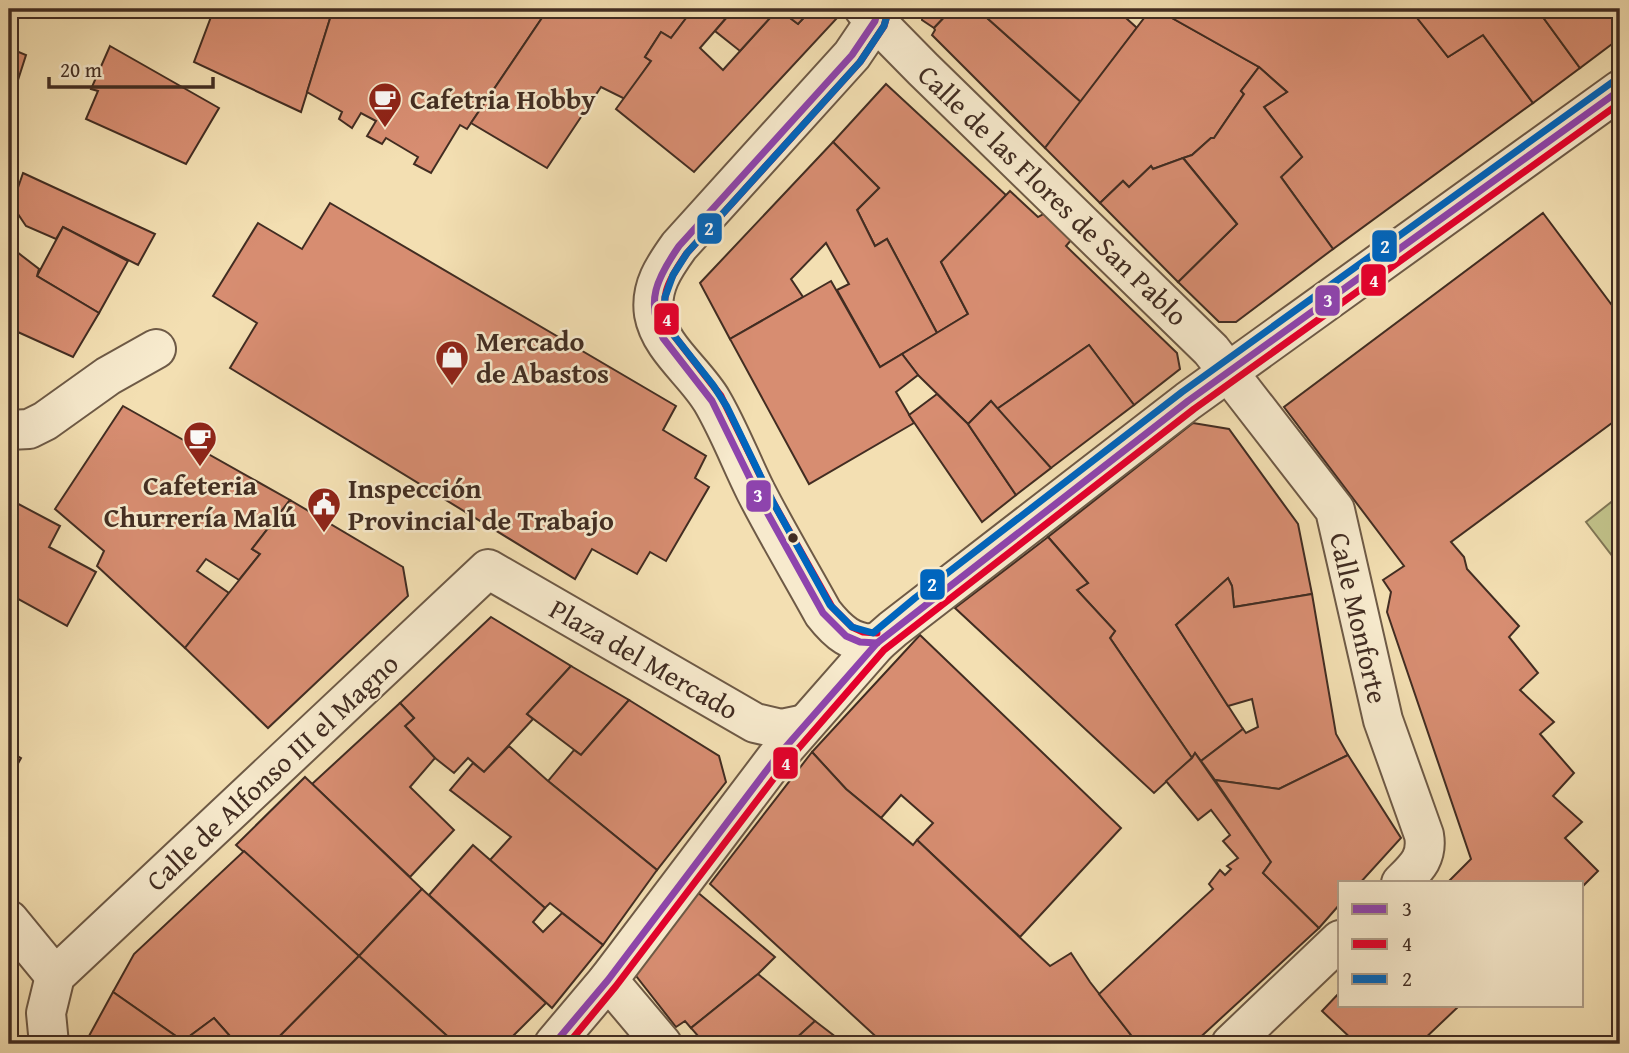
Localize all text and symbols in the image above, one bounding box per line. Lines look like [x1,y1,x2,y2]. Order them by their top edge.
scale bar [49,46,214,90]
text: 20 m [60,54,102,85]
street label: Calle de las Flores de San Pablo [909,54,1198,335]
place label: Cafetria Hobby [410,78,596,119]
cafe icon: Cafetria Hobby [366,80,404,129]
line badge: 2 [696,212,723,245]
text: 2 [704,214,714,242]
line badge: 2 [1371,229,1398,263]
text: 2 [1380,232,1390,260]
line badge: 4 [1360,263,1387,297]
text: 4 [1369,266,1379,294]
line badge: 3 [1314,284,1341,317]
text: 3 [1323,286,1333,314]
line badge: 4 [653,302,680,336]
text: 4 [662,305,672,333]
place label: Mercado de Abastos [476,320,609,393]
shop icon: Mercado de Abastos [433,338,471,387]
cafe icon: Cafeteria Churrería Malú [181,419,219,468]
place label: Cafeteria Churrería Malú [104,464,296,537]
place label: Inspección Provincial de Trabajo [348,467,614,540]
line badge: 3 [745,479,772,513]
text: 3 [753,481,763,509]
public building icon: Inspección Provincial de Trabajo [305,485,343,534]
street label: Calle Monforte [1320,528,1399,707]
unlabelled marker [786,531,800,545]
line badge: 2 [919,568,946,601]
text: 2 [927,570,937,598]
street label: Plaza del Mercado [542,588,746,729]
street label: Calle de Alfonso III el Magno [136,643,407,900]
line badge: 4 [772,746,799,780]
text: 4 [781,749,791,777]
legend [1338,881,1584,1007]
text: 3 [1402,893,1412,924]
text: 4 [1402,928,1412,959]
text: 2 [1402,963,1412,994]

